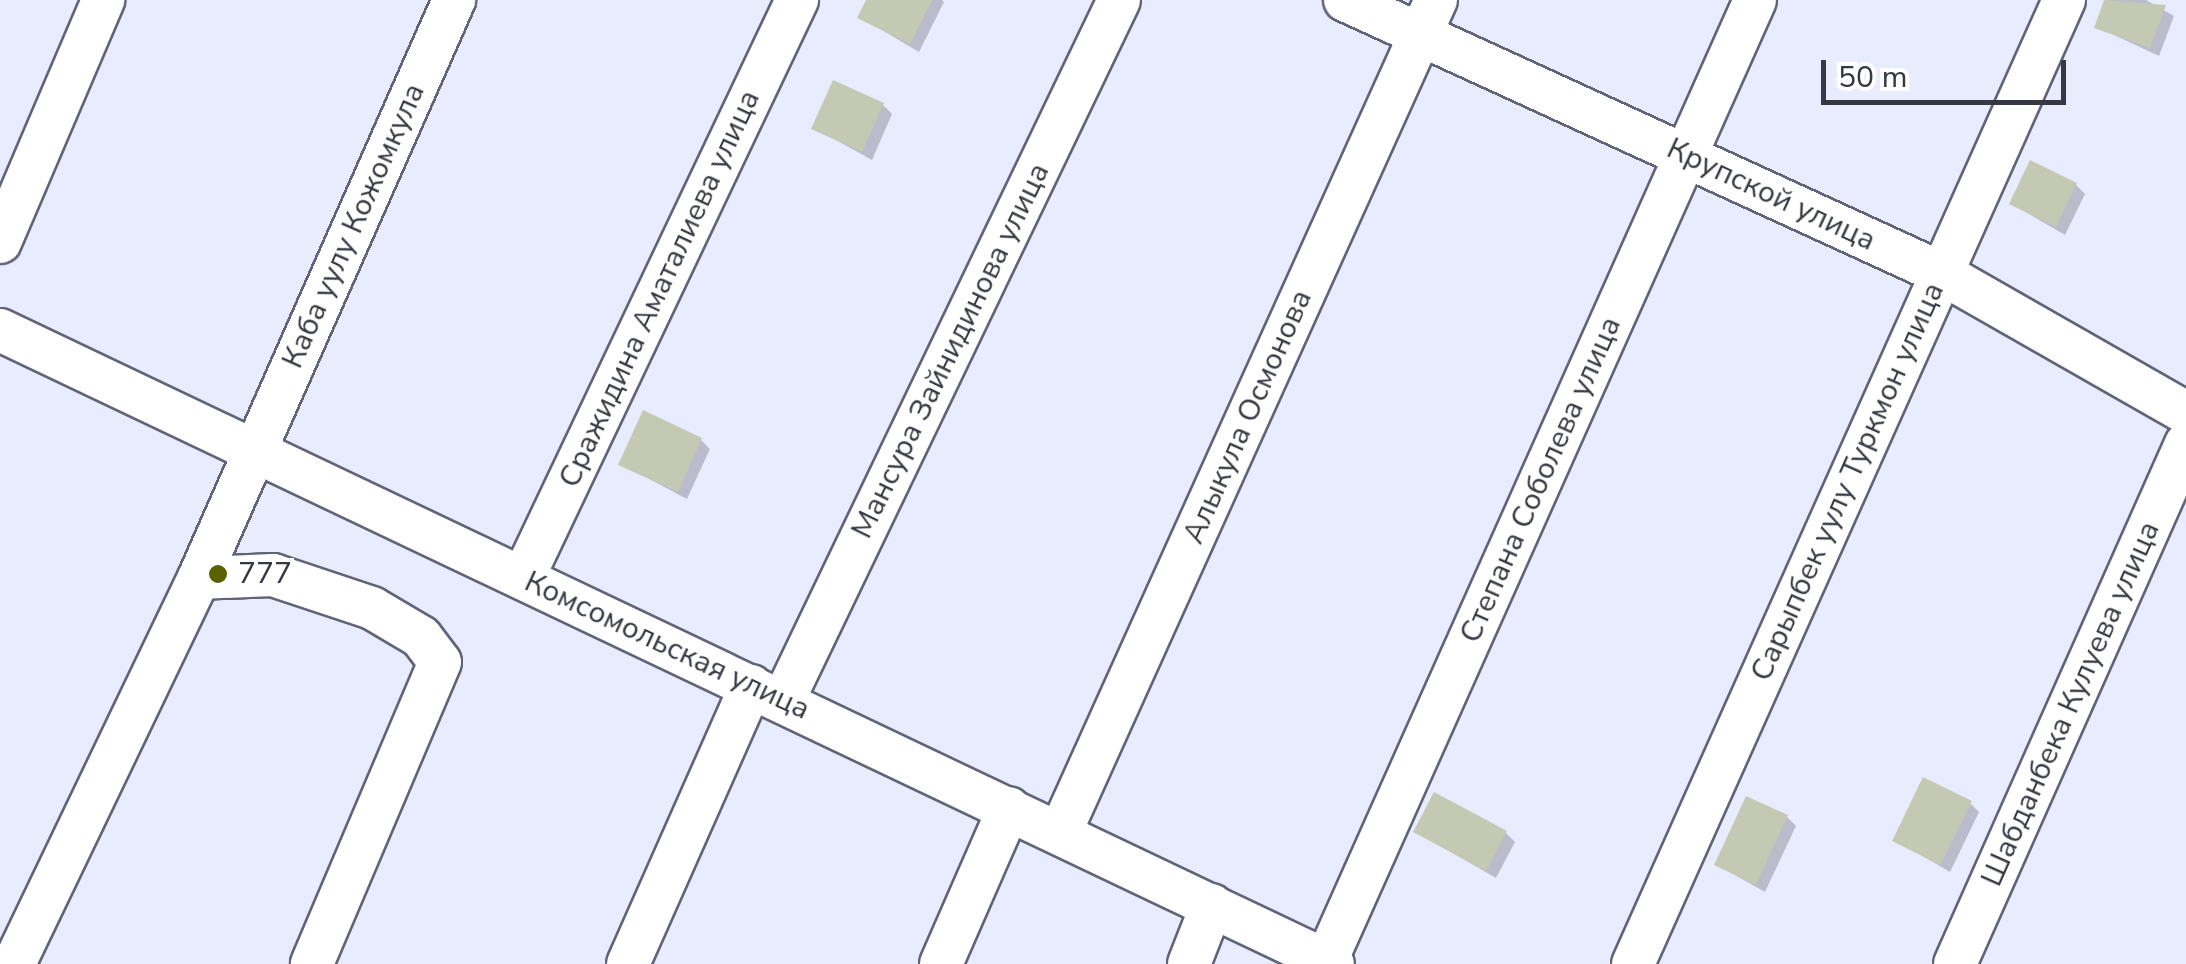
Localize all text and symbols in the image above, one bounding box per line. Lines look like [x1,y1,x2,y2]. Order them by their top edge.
scale bar [1826,40,2071,102]
text: 50 m [1838,57,1907,98]
street label: Каба уулу Кожомкула [275,78,433,374]
street label: Сражидина Аматалиева улица [552,85,768,493]
street label: Крупской улица [1661,131,1881,259]
street label: Мансура Зайнидинова улица [844,158,1058,544]
street label: Сарыпбек уулу Туркмон улица [1744,277,1952,687]
street label: Алыкула Осмонова [1176,285,1320,549]
street label: Степана Соболева улица [1453,311,1629,649]
street label: Шабданбека Кулуева улица [1974,516,2168,892]
place label: 777 [238,556,292,592]
marker: 777 [207,563,229,585]
street label: Комсомольская улица [519,564,815,728]

